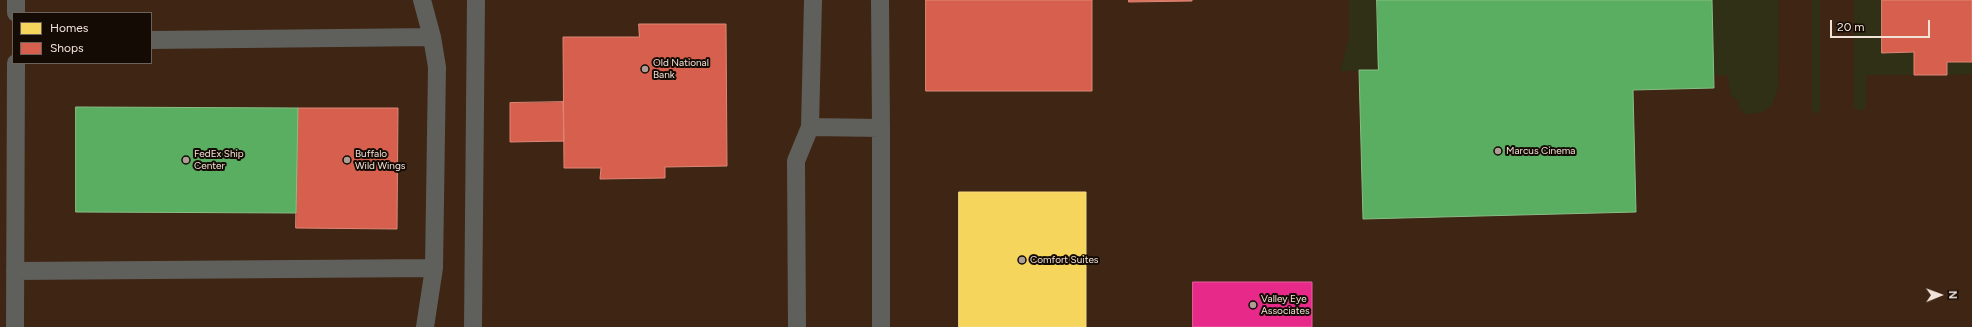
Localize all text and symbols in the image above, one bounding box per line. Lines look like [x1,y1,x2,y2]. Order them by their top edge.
legend [12,12,152,64]
scale bar [1832,12,1932,38]
text: 20 m [1837,20,1865,34]
text: Homes [50,21,88,35]
text: Shops [50,41,84,55]
place label: Old National Bank [653,57,709,80]
marker: Old National Bank [640,64,650,74]
place label: Marcus Cinema [1506,145,1575,157]
marker: Marcus Cinema [1493,146,1503,156]
place label: FedEx Ship Center [194,148,244,172]
place label: Buffalo Wild Wings [355,148,405,172]
marker: FedEx Ship Center [181,155,191,165]
marker: Buffalo Wild Wings [342,155,352,165]
place label: Comfort Suites [1030,254,1099,266]
marker: Comfort Suites [1017,255,1027,265]
north arrow [1920,275,1960,315]
text: N [1946,290,1959,299]
place label: Valley Eye Associates [1261,293,1310,316]
marker: Valley Eye Associates [1248,300,1258,310]

